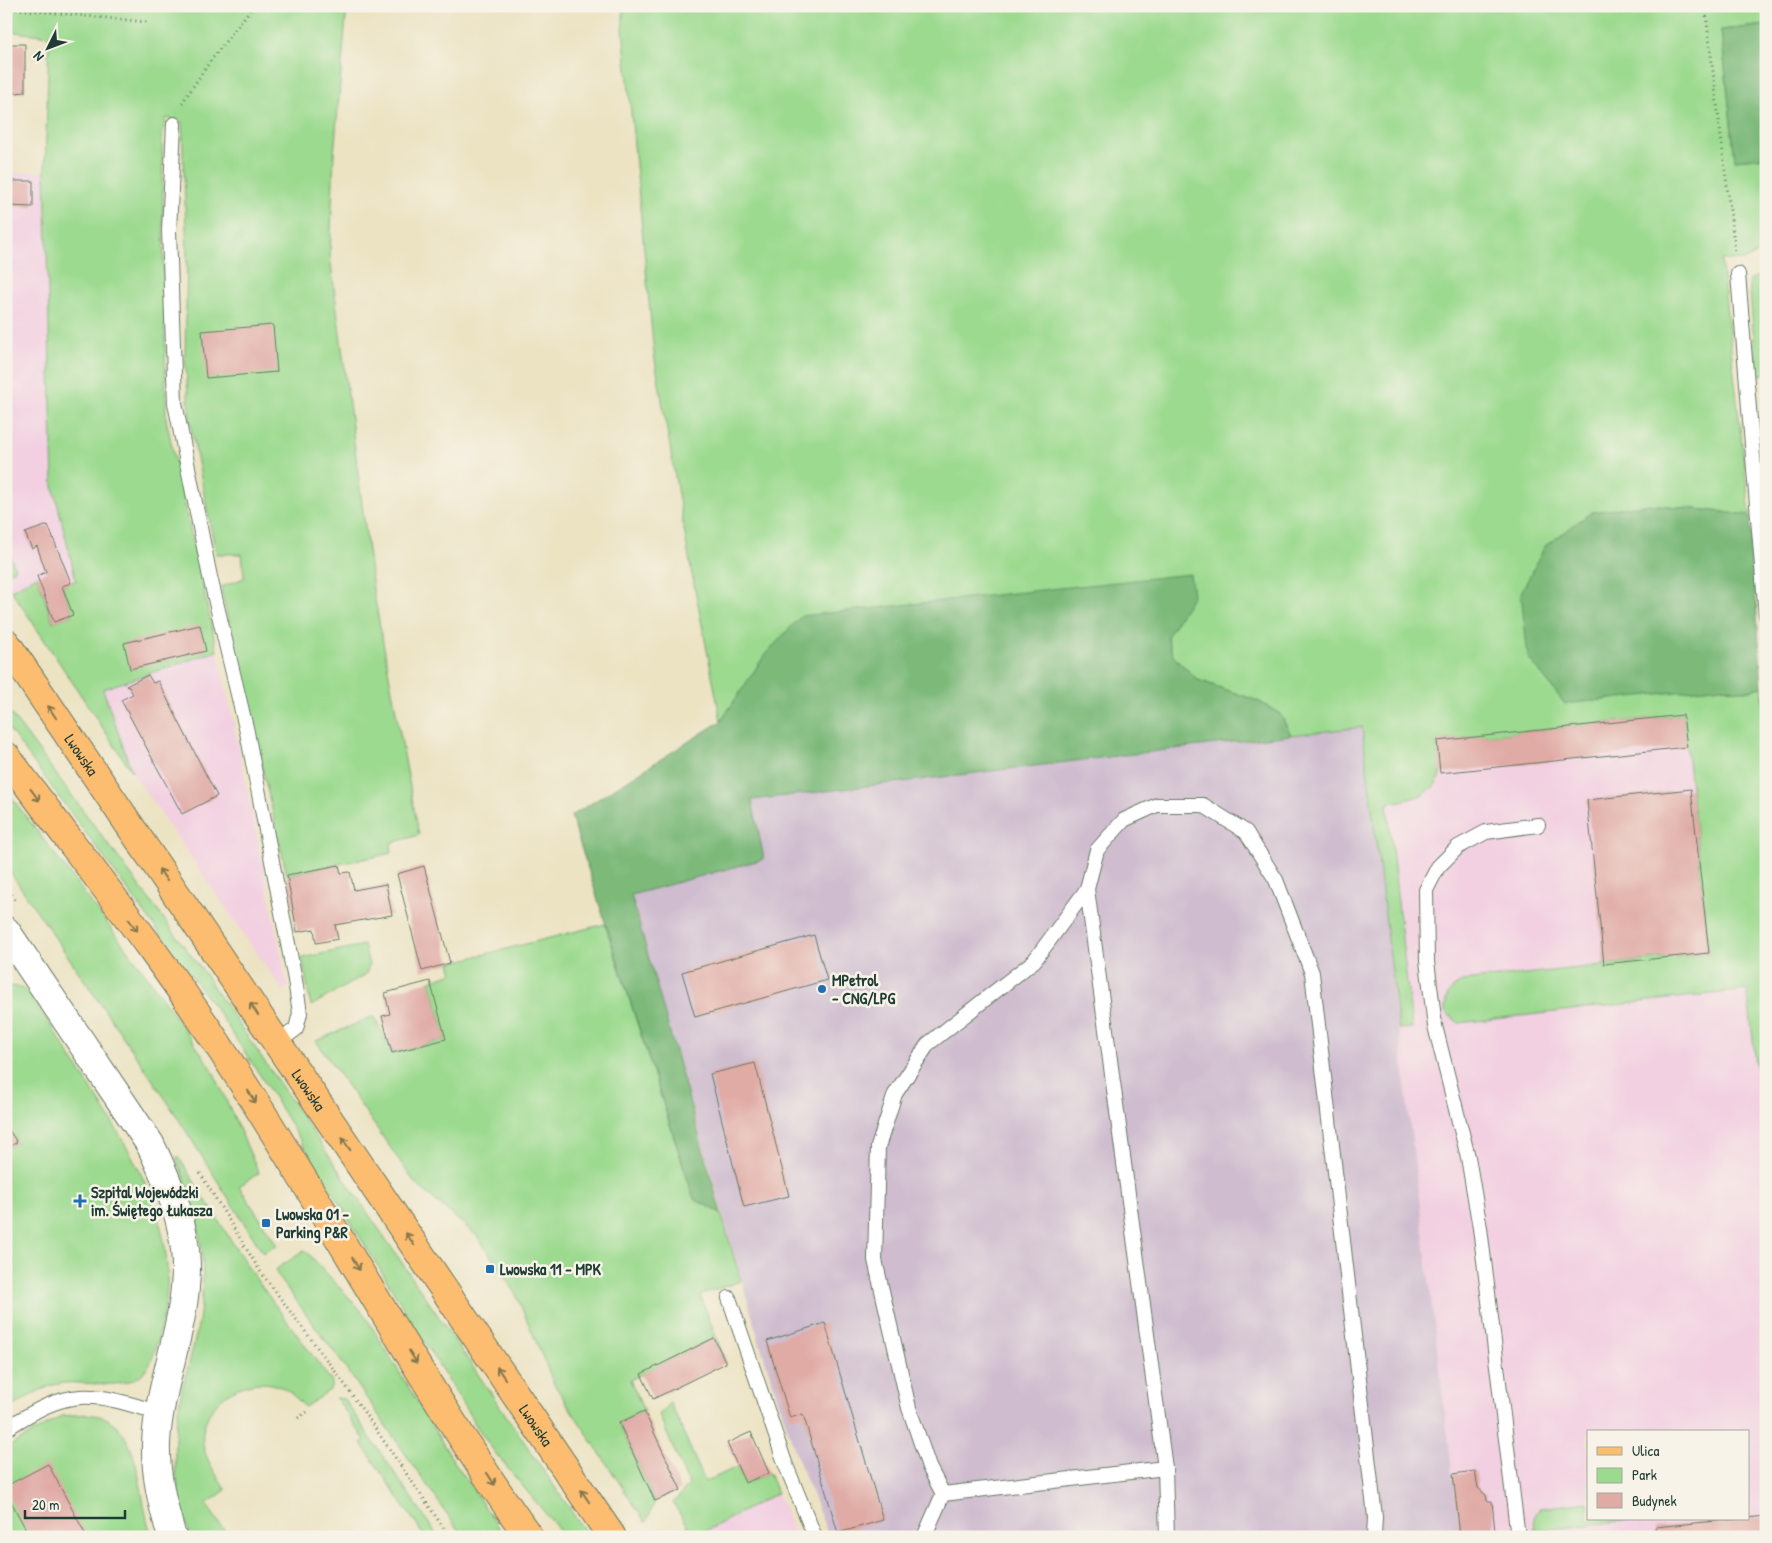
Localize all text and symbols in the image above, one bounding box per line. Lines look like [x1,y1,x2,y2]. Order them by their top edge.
north arrow [22,22,72,72]
text: N [28,48,48,66]
one-way arrow [47,705,57,719]
street label: Lwowska [60,729,104,780]
one-way arrow [30,788,40,802]
one-way arrow [158,868,168,882]
one-way arrow [128,918,138,932]
place label: MPetrol - CNG/LPG [832,969,896,1009]
marker: MPetrol - CNG/LPG [816,983,828,995]
one-way arrow [249,1003,259,1017]
street label: Lwowska [287,1065,331,1115]
one-way arrow [247,1089,257,1103]
one-way arrow [341,1137,351,1151]
place label: Szpital Wojewódzki im. Świętego Łukasza [91,1181,213,1222]
marker: Szpital Wojewódzki im. Świętego Łukasza [73,1194,87,1208]
place label: Lwowska 01 - Parking P&R [276,1203,350,1244]
marker: Lwowska 01 - Parking P&R [260,1217,272,1229]
one-way arrow [405,1232,415,1246]
one-way arrow [352,1257,362,1271]
place label: Lwowska 11 - MPK [500,1258,602,1280]
marker: Lwowska 11 - MPK [484,1263,496,1275]
one-way arrow [408,1349,418,1363]
one-way arrow [496,1366,506,1380]
street label: Lwowska [514,1400,558,1451]
legend [1587,1430,1750,1520]
text: Ulica [1632,1440,1659,1461]
text: Park [1632,1464,1657,1485]
one-way arrow [486,1472,496,1486]
scale bar [25,1488,125,1520]
one-way arrow [580,1490,590,1504]
text: Budynek [1632,1490,1677,1511]
text: 20 m [32,1494,59,1515]

